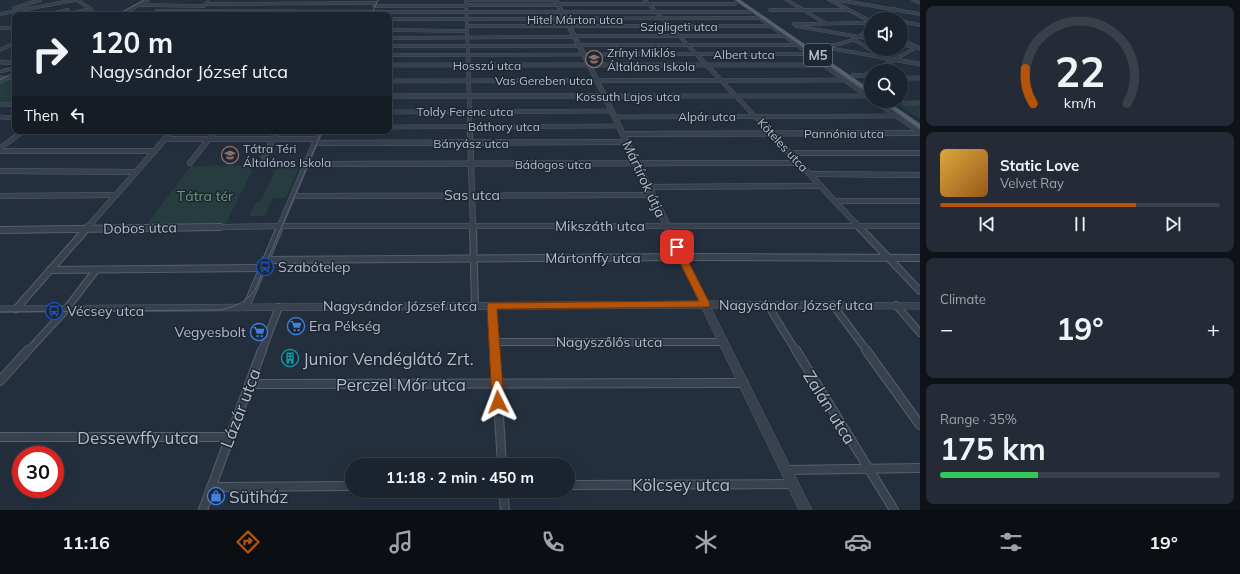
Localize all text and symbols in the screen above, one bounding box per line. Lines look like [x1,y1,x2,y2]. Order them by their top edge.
street label: Hitel Márton utca [527,12,623,27]
map controls [864,12,908,108]
button: sound [864,12,908,56]
street label: Szigligeti utca [640,19,718,34]
text: 120 m [90,25,173,60]
icon: right [24,28,76,80]
road number: M5 [804,44,832,66]
place label: Zrínyi Miklós Általános Iskola [607,45,695,74]
text: 22 [1055,45,1105,97]
street label: Albert utca [713,47,775,62]
school or university icon: Zrínyi Miklós Általános Iskola [584,49,604,69]
street label: Hosszú utca [453,58,521,73]
text: Nagysándor József utca [90,60,288,83]
button: search [864,64,908,108]
street label: Vas Gereben utca [495,73,593,88]
street label: Kossuth Lajos utca [576,89,680,104]
text: km/h [1064,94,1096,112]
icon: left [67,104,89,126]
street label: Toldy Ferenc utca [417,104,513,119]
text: Then [24,106,59,125]
street label: Alpár utca [678,109,736,124]
street label: Köteles utca [754,115,812,175]
street label: Báthory utca [468,119,540,134]
street label: Pannónia utca [804,126,884,141]
street label: Bányász utca [433,136,509,151]
street label: Mártírok útja [618,138,670,220]
place label: Tátra Téri Általános Iskola [243,141,331,170]
school or university icon: Tátra Téri Általános Iskola [220,145,240,165]
text: Static Love [1000,156,1079,175]
street label: Bádogos utca [515,157,591,172]
text: Velvet Ray [1000,175,1064,191]
street label: Sas utca [444,186,500,204]
park label: Tátra tér [177,187,234,205]
icon: previous [976,213,998,235]
icon: pause [1069,213,1091,235]
icon: next [1162,213,1184,235]
street label: Mikszáth utca [555,217,645,235]
street label: Dobos utca [103,218,177,238]
pin [660,230,694,264]
icon: arrive [666,236,688,258]
street label: Mártonffy utca [545,249,641,267]
bus stop icon: Szabótelep [255,257,275,277]
place label: Szabótelep [278,258,350,276]
text: Climate [940,291,986,307]
street label: Nagysándor József utca [719,296,873,314]
street label: Nagysándor József utca [323,297,477,315]
bus stop icon: Vécsey utca [44,301,64,321]
place label: Vécsey utca [67,302,144,320]
text: 19° [1056,310,1104,348]
text: − [940,315,953,343]
text: + [1207,315,1220,343]
supermarket icon: Era Pékség [286,316,306,336]
place label: Era Pékség [309,317,381,335]
supermarket icon: Vegyesbolt [249,322,269,342]
place label: Vegyesbolt [174,323,246,341]
street label: Nagyszőlős utca [556,333,662,351]
building icon: Junior Vendéglátó Zrt. [280,348,300,368]
place label: Junior Vendéglátó Zrt. [303,348,474,370]
street label: Lázár utca [215,365,265,451]
street label: Zalán utca [799,366,861,448]
street label: Perczel Mór utca [336,374,466,395]
position arrow [477,381,519,423]
text: Range · 35% [940,411,1017,427]
street label: Dessewffy utca [77,427,199,449]
text: 175 km [940,430,1046,468]
speed limit sign: 30 [12,446,64,498]
text: 11:18 · 2 min · 450 m [386,468,534,487]
street label: Kölcsey utca [632,474,730,496]
shop icon: Sütiház [206,486,226,506]
place label: Sütiház [229,486,289,507]
icon: directions [234,528,262,556]
icon: music [387,528,415,556]
icon: phone [539,528,567,556]
icon: climate [692,528,720,556]
icon: car [844,528,872,556]
icon: filters [997,528,1025,556]
text: 11:16 [62,531,110,554]
text: 19° [1149,531,1178,554]

